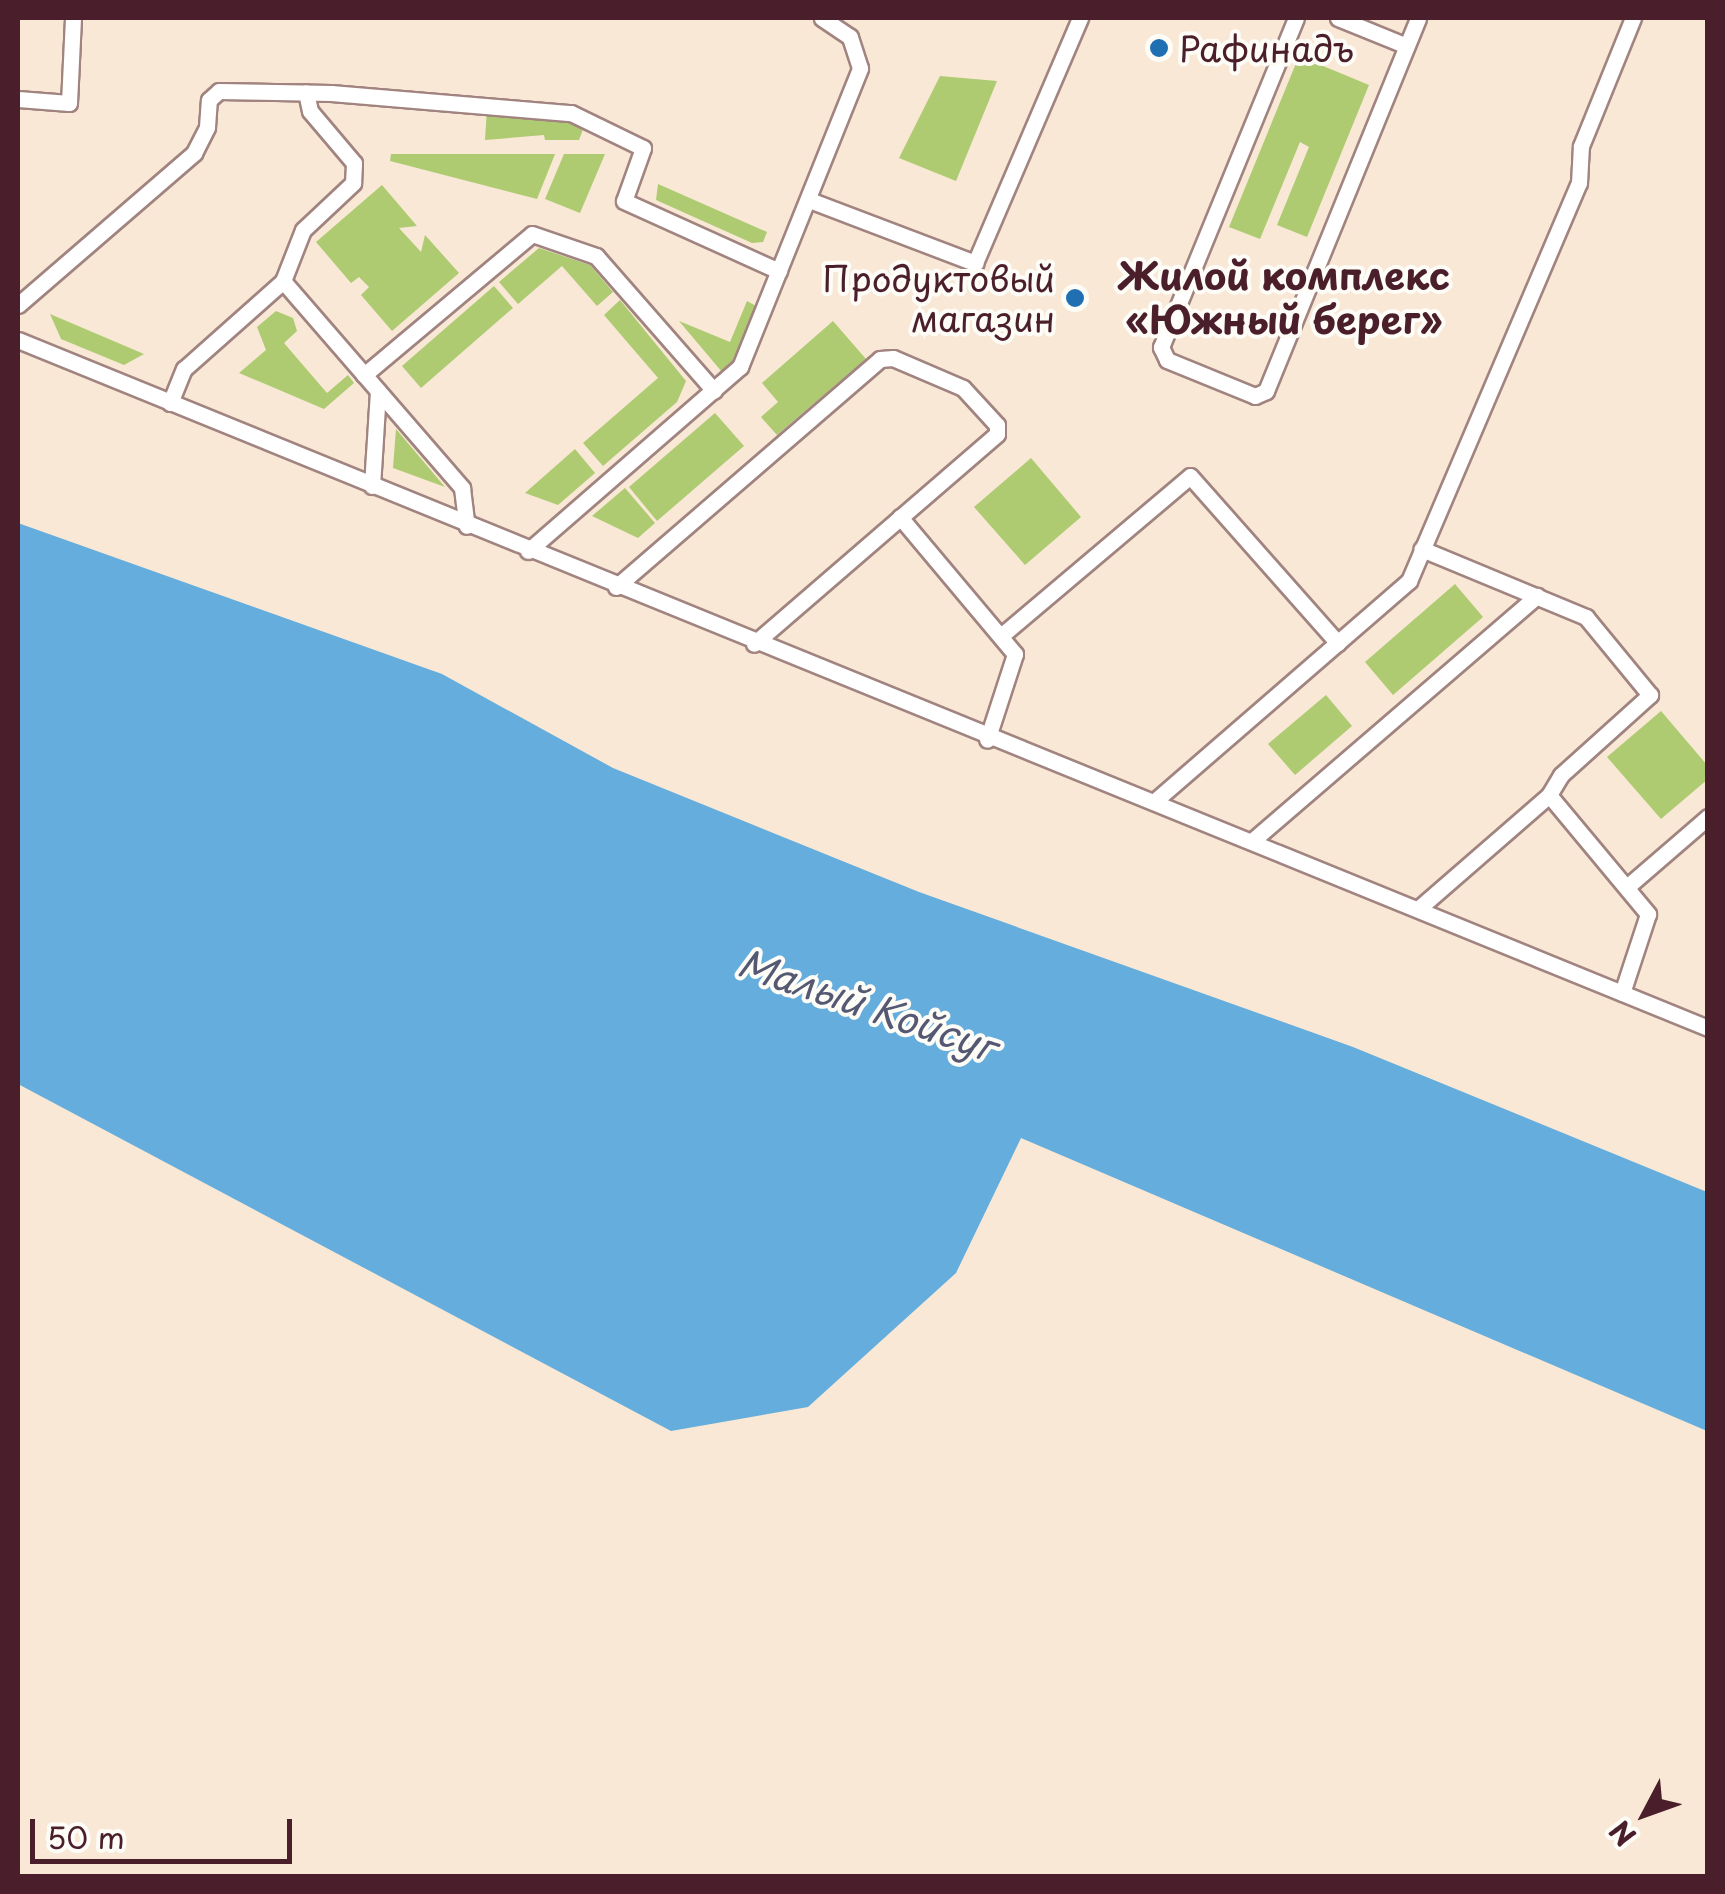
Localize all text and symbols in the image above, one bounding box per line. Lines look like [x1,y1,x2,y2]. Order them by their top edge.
place label: Рафинадъ [1179,27,1354,69]
marker: Рафинадъ [1148,37,1170,59]
district label: Жилой комплекс «Южный берег» [1117,252,1451,342]
place label: Продуктовый магазин [822,257,1055,339]
marker: Продуктовый магазин [1064,287,1086,309]
water label: Малый Койсуг [733,939,1001,1069]
north arrow [1595,1764,1695,1864]
scale bar [35,1799,298,1861]
text: N [1598,1812,1645,1856]
text: 50 m [47,1814,125,1859]

